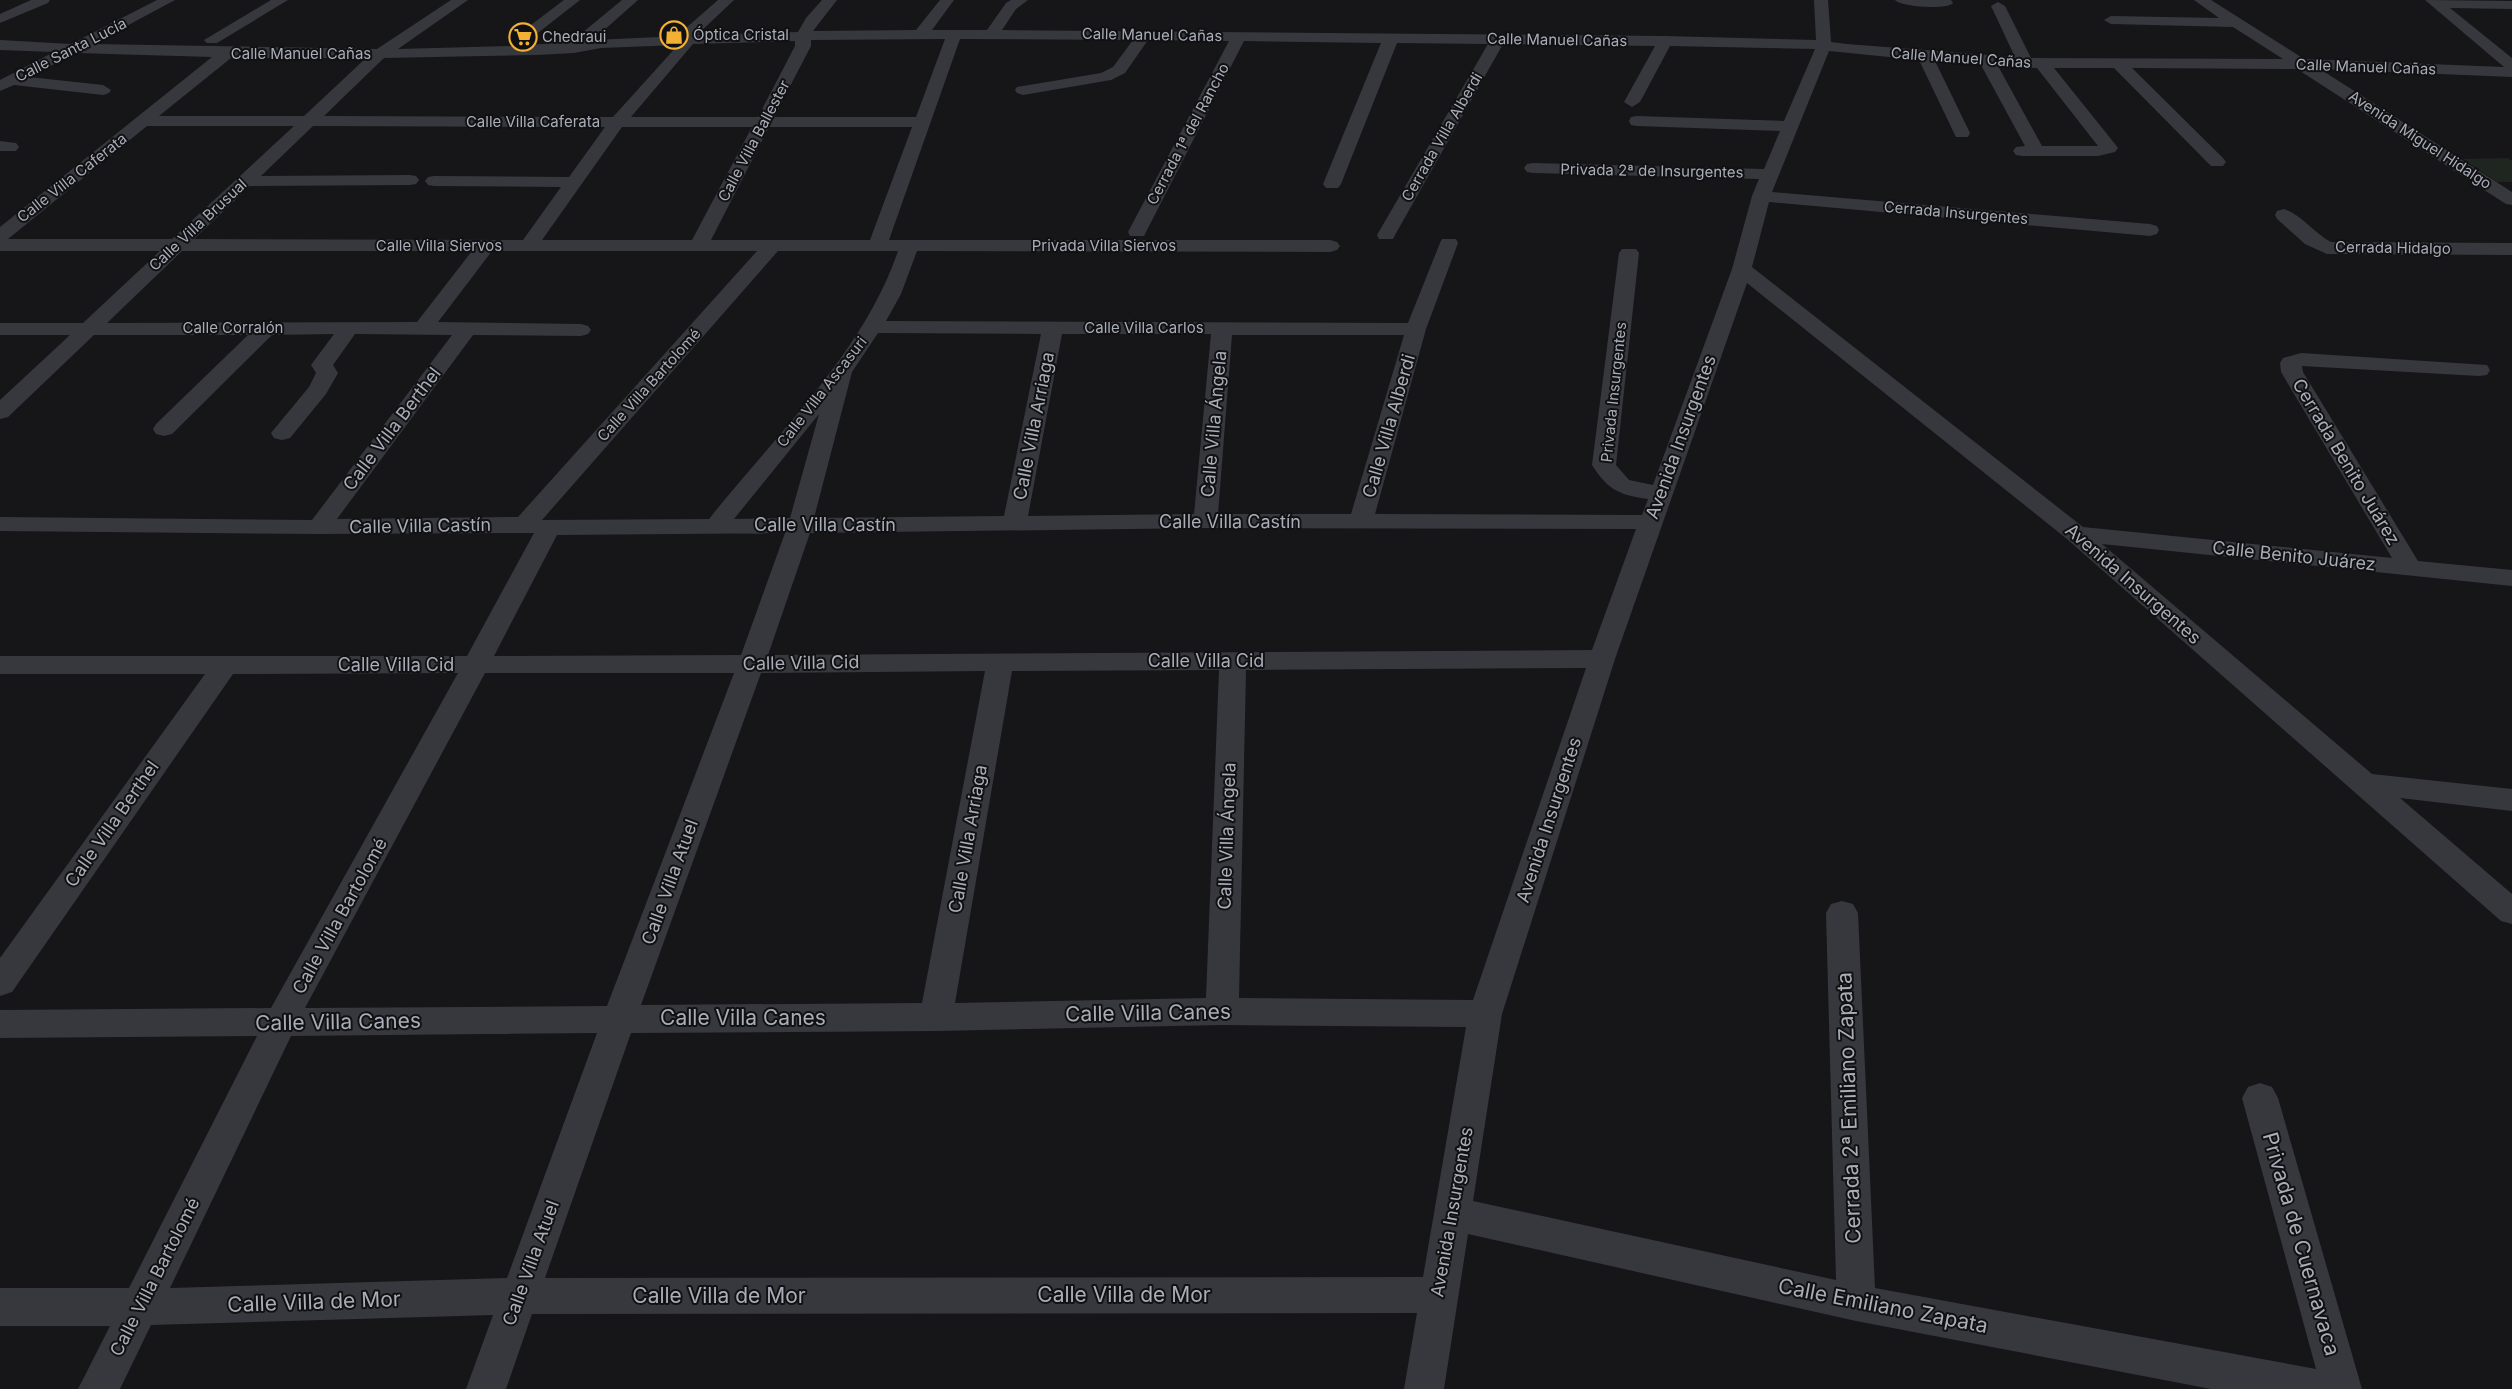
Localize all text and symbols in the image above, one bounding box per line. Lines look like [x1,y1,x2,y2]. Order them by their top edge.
street label: Calle Santa Lucía [12,13,129,86]
shop icon: Óptica Cristal [659,20,689,50]
supermarket icon: Chedraui [508,22,538,52]
street label: Calle Manuel Cañas [1082,24,1222,45]
place label: Óptica Cristal [693,25,789,44]
place label: Chedraui [542,27,606,46]
street label: Calle Manuel Cañas [1487,29,1627,50]
street label: Calle Manuel Cañas [1890,43,2032,72]
street label: Calle Manuel Cañas [231,44,371,63]
street label: Calle Manuel Cañas [2295,55,2437,78]
street label: Cerrada 1ª del Rancho [1142,60,1233,208]
street label: Cerrada Villa Alberdi [1397,69,1486,205]
street label: Calle Villa Ballester [714,76,794,205]
street label: Avenida Miguel Hidalgo [2345,86,2495,193]
street label: Calle Villa Caferata [466,112,600,131]
street label: Calle Villa Caferata [13,129,130,226]
street label: Privada 2ª de Insurgentes [1560,159,1744,182]
street label: Calle Villa Brusual [145,174,250,275]
street label: Cerrada Insurgentes [1883,197,2029,228]
street label: Calle Villa Siervos [376,236,502,255]
street label: Privada Villa Siervos [1032,236,1176,255]
street label: Cerrada Hidalgo [2335,237,2451,258]
street label: Calle Corralón [182,318,284,337]
street label: Calle Villa Carlos [1084,318,1204,337]
street label: Privada Insurgentes [1597,321,1630,463]
street label: Calle Villa Bartolomé [593,324,704,445]
street label: Calle Villa Ascasuri [772,333,871,451]
street label: Calle Villa Arriaga [1009,350,1058,502]
street label: Calle Villa Ángela [1196,350,1230,498]
street label: Calle Villa Alberdi [1358,352,1419,500]
street label: Avenida Insurgentes [1641,352,1720,522]
street label: Calle Villa Berthel [338,363,445,494]
street label: Cerrada Benito Juárez [2288,375,2404,549]
street label: Calle Villa Castín [1159,511,1301,532]
street label: Calle Villa Castín [349,514,491,537]
street label: Calle Villa Castín [754,514,896,535]
street label: Avenida Insurgentes [2061,519,2205,648]
street label: Calle Benito Juárez [2211,536,2377,575]
street label: Calle Villa Cid [1148,650,1264,671]
street label: Calle Villa Cid [742,651,860,674]
street label: Calle Villa Cid [338,654,454,675]
street label: Avenida Insurgentes [1512,735,1585,905]
street label: Calle Villa Berthel [60,757,163,891]
street label: Calle Villa Ángela [1212,762,1240,910]
street label: Calle Villa Arriaga [944,763,991,915]
street label: Calle Villa Atuel [637,816,702,947]
street label: Calle Villa Bartolomé [288,834,391,997]
street label: Cerrada 2ª Emiliano Zapata [1831,972,1866,1244]
street label: Calle Villa Canes [1065,999,1231,1026]
street label: Calle Villa Canes [660,1005,826,1030]
street label: Calle Villa Canes [255,1008,421,1035]
street label: Avenida Insurgentes [1426,1125,1477,1299]
street label: Privada de Cuernavaca [2258,1129,2345,1359]
street label: Calle Villa Bartolomé [105,1194,204,1360]
street label: Calle Villa Atuel [498,1197,563,1328]
street label: Calle Emiliano Zapata [1776,1273,1990,1338]
street label: Calle Villa de Mor [1037,1282,1211,1307]
street label: Calle Villa de Mor [632,1283,806,1308]
street label: Calle Villa de Mor [227,1286,401,1317]

